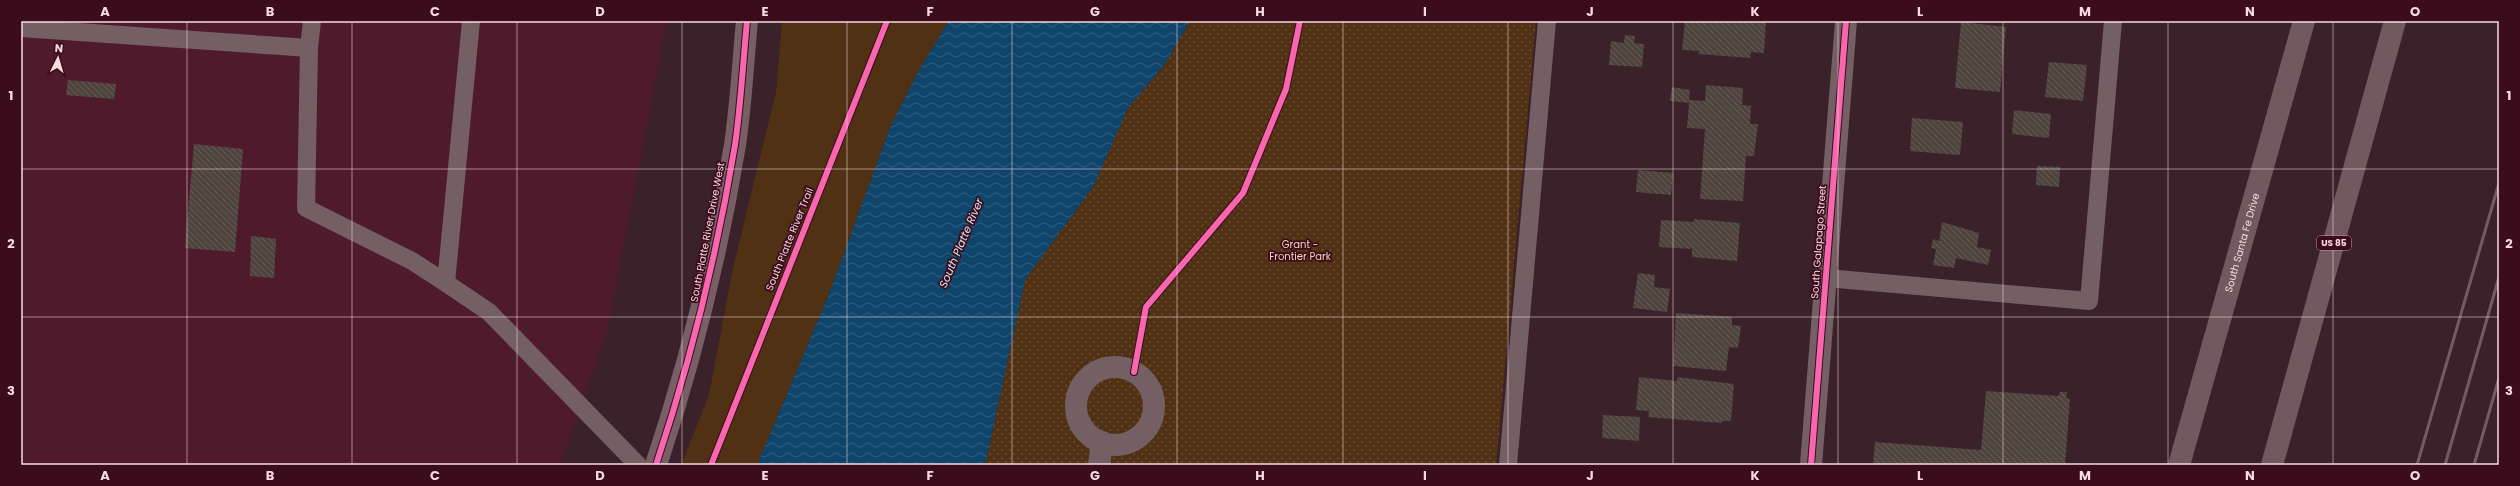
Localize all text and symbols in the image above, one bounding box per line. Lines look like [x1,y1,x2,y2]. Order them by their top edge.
text: A [100,2,110,21]
text: B [266,2,275,21]
text: C [430,2,440,21]
text: D [595,2,605,21]
text: E [761,2,769,21]
text: F [926,2,934,21]
text: G [1090,2,1100,21]
text: H [1255,2,1265,21]
text: I [1423,2,1427,21]
text: J [1586,2,1594,21]
text: K [1750,2,1760,21]
text: L [1917,2,1923,21]
text: M [2079,2,2091,21]
text: N [2245,2,2255,21]
text: O [2410,2,2420,21]
north arrow [38,38,78,78]
text: N [54,40,64,56]
text: 1 [9,86,13,105]
text: 1 [2507,86,2511,105]
street label: South Platte River Drive West [687,161,728,303]
street label: South Galapago Street [1807,184,1830,299]
street label: South Platte River Trail [762,185,817,293]
street label: South Santa Fe Drive [2221,191,2263,294]
water label: South Platte River [935,195,987,290]
text: 2 [7,234,15,253]
text: 2 [2505,234,2513,253]
road number: US 85 [2317,236,2351,250]
park label: Grant - Frontier Park [1269,237,1332,264]
text: 3 [7,381,15,400]
text: 3 [2505,381,2513,400]
text: A [100,466,110,485]
text: B [266,466,275,485]
text: C [430,466,440,485]
text: D [595,466,605,485]
text: E [761,466,769,485]
text: F [926,466,934,485]
text: G [1090,466,1100,485]
text: H [1255,466,1265,485]
text: I [1423,466,1427,485]
text: J [1586,466,1594,485]
text: K [1750,466,1760,485]
text: L [1917,466,1923,485]
text: M [2079,466,2091,485]
text: N [2245,466,2255,485]
text: O [2410,466,2420,485]

